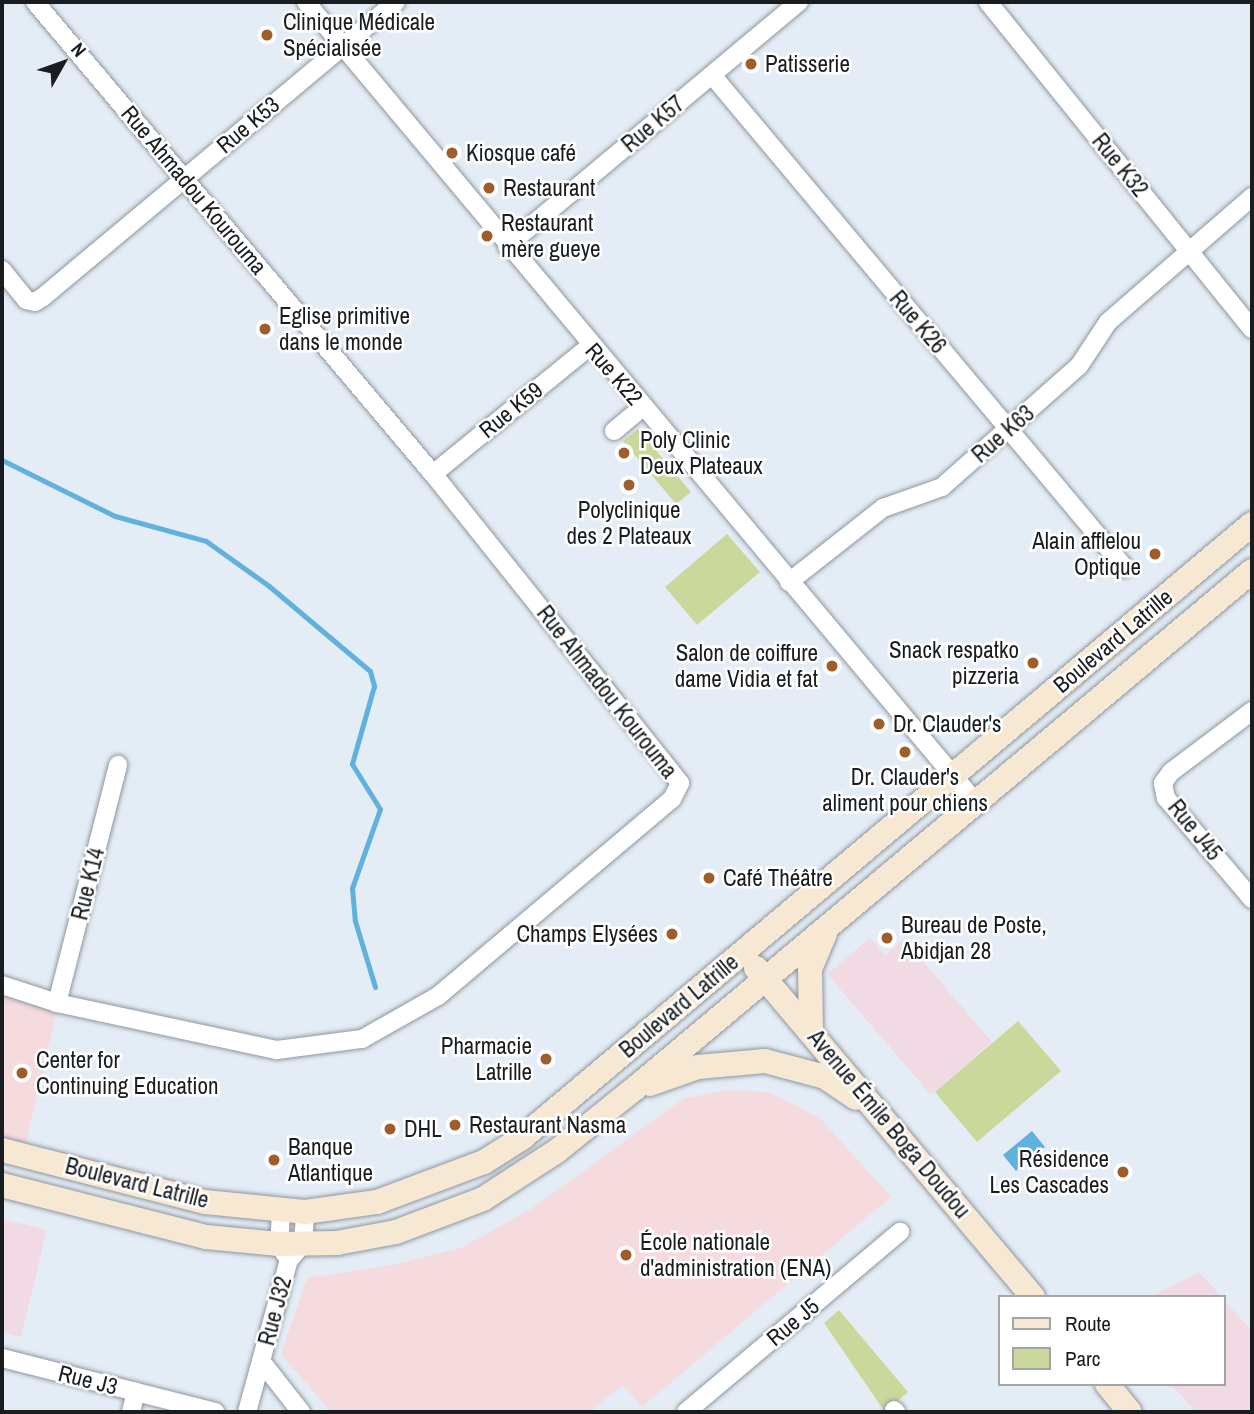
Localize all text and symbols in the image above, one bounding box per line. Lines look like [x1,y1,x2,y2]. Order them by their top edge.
place label: Clinique Médicale Spécialisée [283,8,435,62]
marker: Clinique Médicale Spécialisée [257,25,277,45]
north arrow [28,28,98,98]
text: N [66,37,93,62]
place label: Patisserie [765,50,850,78]
marker: Patisserie [743,56,759,72]
street label: Rue K57 [616,90,690,158]
street label: Rue K53 [211,91,285,159]
street label: Rue Ahmadou Kourouma [115,100,273,280]
street label: Rue K32 [1086,128,1154,202]
place label: Kiosque café [466,139,576,167]
marker: Kiosque café [444,145,460,161]
place label: Restaurant [503,174,595,202]
marker: Restaurant [481,180,497,196]
place label: Restaurant mère gueye [501,209,601,263]
marker: Restaurant mère gueye [479,228,495,244]
street label: Rue K26 [884,285,952,359]
place label: Eglise primitive dans le monde [279,302,410,356]
marker: Eglise primitive dans le monde [257,321,273,337]
street label: Rue K22 [580,337,648,411]
street label: Rue K59 [474,376,548,444]
street label: Rue K63 [966,400,1040,468]
place label: Poly Clinic Deux Plateaux [640,426,763,480]
marker: Poly Clinic Deux Plateaux [614,443,634,463]
marker: Polyclinique des 2 Plateaux [621,477,637,493]
place label: Polyclinique des 2 Plateaux [567,496,691,550]
place label: Alain afflelou Optique [1032,527,1141,581]
marker: Alain afflelou Optique [1147,546,1163,562]
street label: Boulevard Latrille [1048,583,1178,699]
street label: Rue Ahmadou Kourouma [531,600,683,784]
place label: Snack respatko pizzeria [889,636,1019,690]
place label: Salon de coiffure dame Vidia et fat [675,639,818,693]
marker: Snack respatko pizzeria [1025,655,1041,671]
marker: Salon de coiffure dame Vidia et fat [824,658,840,674]
place label: Dr. Clauder's [893,710,1001,738]
marker: Dr. Clauder's [871,716,887,732]
marker: Dr. Clauder's aliment pour chiens [897,744,913,760]
place label: Dr. Clauder's aliment pour chiens [822,763,988,817]
street label: Rue J45 [1162,794,1228,866]
street label: Rue K14 [66,845,110,923]
place label: Café Théâtre [723,864,833,892]
marker: Café Théâtre [701,870,717,886]
place label: Bureau de Poste, Abidjan 28 [901,911,1047,965]
place label: Champs Elysées [517,920,658,948]
marker: Champs Elysées [664,926,680,942]
marker: Bureau de Poste, Abidjan 28 [879,930,895,946]
street label: Boulevard Latrille [614,948,744,1064]
street label: Avenue Émile Boga Doudou [802,1024,976,1224]
place label: Pharmacie Latrille [441,1032,532,1086]
place label: Center for Continuing Education [36,1046,218,1100]
marker: Pharmacie Latrille [538,1051,554,1067]
marker: Center for Continuing Education [14,1065,30,1081]
place label: Restaurant Nasma [469,1111,626,1139]
place label: DHL [404,1115,442,1143]
marker: Restaurant Nasma [447,1117,463,1133]
marker: DHL [382,1121,398,1137]
place label: Banque Atlantique [288,1133,373,1187]
place label: Résidence Les Cascades [989,1145,1109,1199]
street label: Boulevard Latrille [62,1152,212,1214]
marker: Banque Atlantique [266,1152,282,1168]
marker: Résidence Les Cascades [1115,1164,1131,1180]
place label: École nationale d'administration (ENA) [640,1228,831,1282]
marker: École nationale d'administration (ENA) [618,1247,634,1263]
street label: Rue J32 [253,1274,297,1348]
street label: Rue J5 [761,1292,825,1352]
legend [998,1295,1226,1386]
text: Route [1065,1309,1111,1338]
text: Parc [1065,1344,1100,1373]
street label: Rue J3 [56,1359,120,1401]

